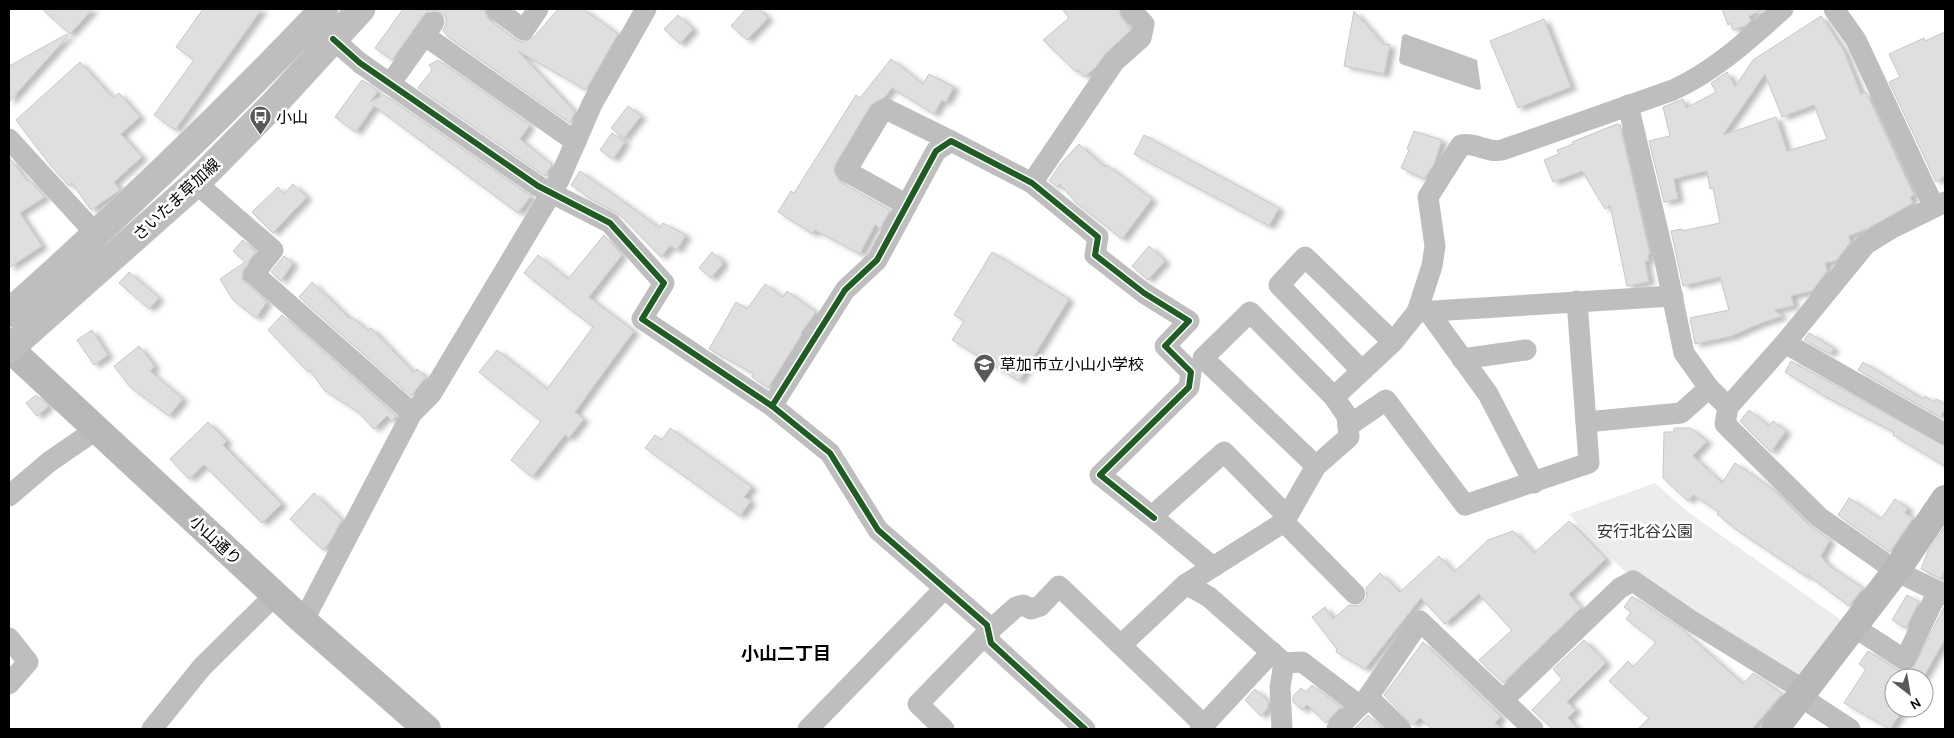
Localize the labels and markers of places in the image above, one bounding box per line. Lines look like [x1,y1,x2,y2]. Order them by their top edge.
bus stop icon: 小山 [248,105,272,136]
place label: 小山 [276,108,308,127]
school or university icon: 草加市立小山小学校 [972,352,996,383]
place label: 草加市立小山小学校 [1000,355,1144,374]

